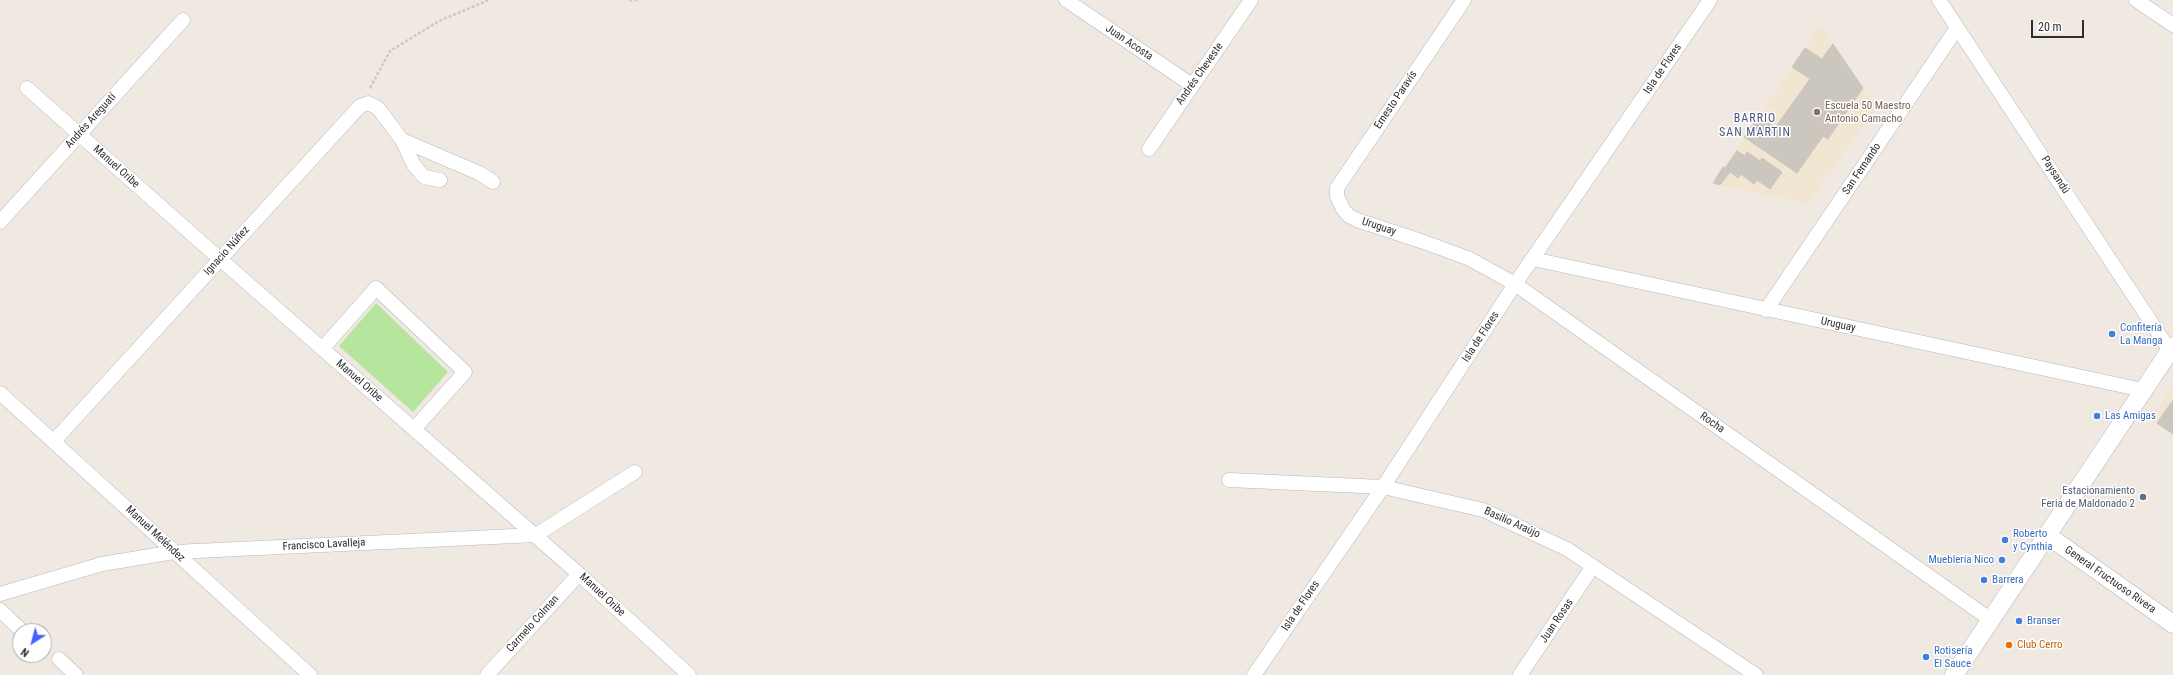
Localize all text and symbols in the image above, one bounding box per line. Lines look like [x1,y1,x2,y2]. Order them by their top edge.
scale bar [2033,12,2086,38]
text: 20 m [2038,20,2062,34]
street label: Juan Acosta [1103,22,1155,64]
street label: Andrés Cheveste [1174,40,1226,108]
street label: Isla de Flores [1641,41,1685,97]
street label: Ernesto Paravís [1372,68,1420,132]
street label: Andrés Areguatí [63,91,119,151]
place label: Escuela 50 Maestro Antonio Camacho [1825,99,1911,125]
marker: Escuela 50 Maestro Antonio Camacho [1812,107,1822,117]
district label: BARRIO SAN MARTIN [1719,112,1791,140]
street label: San Fernando [1840,141,1884,197]
street label: Manuel Oribe [90,143,142,191]
street label: Paysandú [2038,154,2072,196]
street label: Uruguay [1360,215,1398,239]
street label: Ignacio Núñez [201,224,253,278]
street label: Isla de Flores [1460,309,1502,365]
street label: Uruguay [1819,315,1857,335]
place label: Confitería La Manga [2120,321,2163,347]
marker: Confitería La Manga [2107,329,2117,339]
street label: Manuel Oribe [333,357,385,405]
place label: Las Amigas [2105,409,2156,423]
street label: Rocha [1697,410,1727,436]
marker: Las Amigas [2092,411,2102,421]
place label: Estacionamiento Feria de Maldonado 2 [2041,484,2135,510]
marker: Estacionamiento Feria de Maldonado 2 [2138,492,2148,502]
street label: Manuel Meléndez [123,503,187,565]
street label: Basilio Araújo [1482,505,1542,541]
place label: Roberto y Cynthia [2013,527,2053,553]
marker: Roberto y Cynthia [2000,535,2010,545]
street label: Francisco Lavalleja [282,536,366,554]
street label: General Fructuoso Rivera [2062,544,2158,616]
place label: Mueblería Nico [1928,553,1994,567]
marker: Mueblería Nico [1997,555,2007,565]
street label: Manuel Oribe [576,571,628,619]
place label: Barrera [1992,573,2023,587]
marker: Barrera [1979,575,1989,585]
street label: Isla de Flores [1279,578,1323,634]
street label: Carmelo Colman [504,593,562,655]
street label: Juan Rosas [1537,596,1577,646]
place label: Branser [2027,614,2060,628]
marker: Branser [2014,616,2024,626]
north arrow [12,623,52,663]
place label: Club Cerro [2017,638,2063,652]
marker: Club Cerro [2004,640,2014,650]
place label: Rotisería El Sauce [1934,644,1973,670]
text: N [19,645,32,660]
marker: Rotisería El Sauce [1921,652,1931,662]

